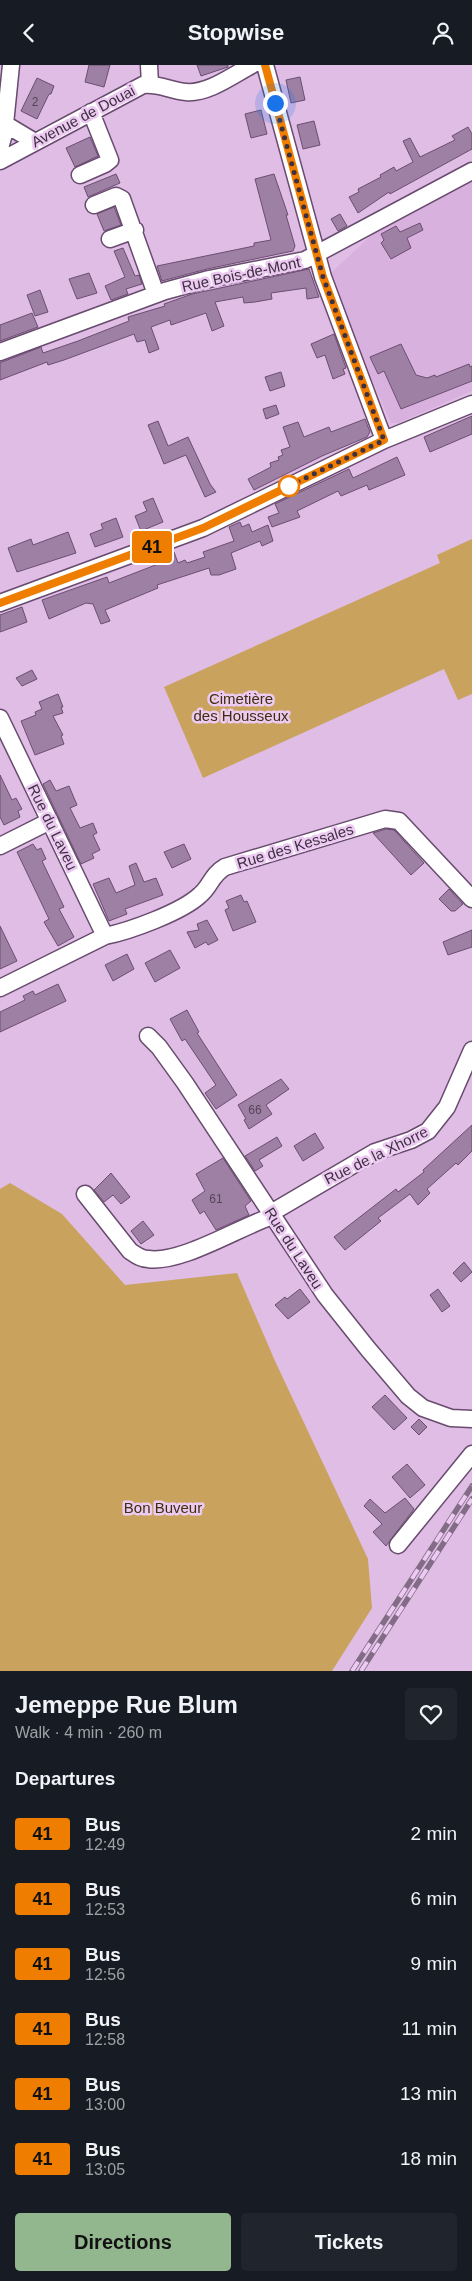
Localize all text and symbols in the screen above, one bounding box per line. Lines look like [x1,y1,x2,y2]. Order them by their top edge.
icon: back [15,19,43,47]
icon: person [429,19,457,47]
text: Stopwise [188,20,284,45]
street label: Avenue de Douai [28,82,138,150]
your location [263,91,288,116]
house number: 2 [32,95,39,109]
street label: Rue Bois-de-Mont [180,253,303,295]
unlabelled marker [278,475,300,497]
line badge: 41 [130,531,174,563]
text: 41 [142,537,162,557]
park label: Cimetière des Housseux [193,690,289,724]
street label: Rue du Laveu [25,781,81,873]
street label: Rue des Kessales [235,820,355,872]
house number: 66 [248,1103,262,1117]
street label: Rue de la Xhorre [321,1123,431,1187]
house number: 61 [209,1192,223,1206]
street label: Rue du Laveu [261,1204,327,1292]
park label: Bon Buveur [124,1499,202,1516]
button: heart [405,1688,457,1740]
text: Jemeppe Rue Blum [15,1691,238,1718]
text: Walk · 4 min · 260 m [15,1724,162,1741]
text: Departures [15,1768,115,1789]
text: Bus [85,1814,121,1835]
text: 2 min [411,1823,457,1844]
text: 41 [32,1824,53,1844]
text: 12:49 [85,1836,125,1853]
text: Bus [85,1879,121,1900]
text: 6 min [411,1888,457,1909]
text: 41 [32,1889,53,1909]
text: 12:53 [85,1901,125,1918]
text: Bus [85,1944,121,1965]
text: 9 min [411,1953,457,1974]
text: 41 [32,1954,53,1974]
text: 12:56 [85,1966,125,1983]
text: Bus [85,2009,121,2030]
text: 11 min [401,2018,457,2039]
text: 41 [32,2019,53,2039]
text: 12:58 [85,2031,125,2048]
text: Bus [85,2074,121,2095]
text: 13 min [400,2083,457,2104]
text: 41 [32,2084,53,2104]
text: 13:00 [85,2096,125,2113]
text: Bus [85,2139,121,2160]
text: 18 min [400,2148,457,2169]
text: 41 [32,2149,53,2169]
text: 13:05 [85,2161,125,2178]
button: Directions [15,2213,231,2271]
button: Tickets [241,2213,457,2271]

